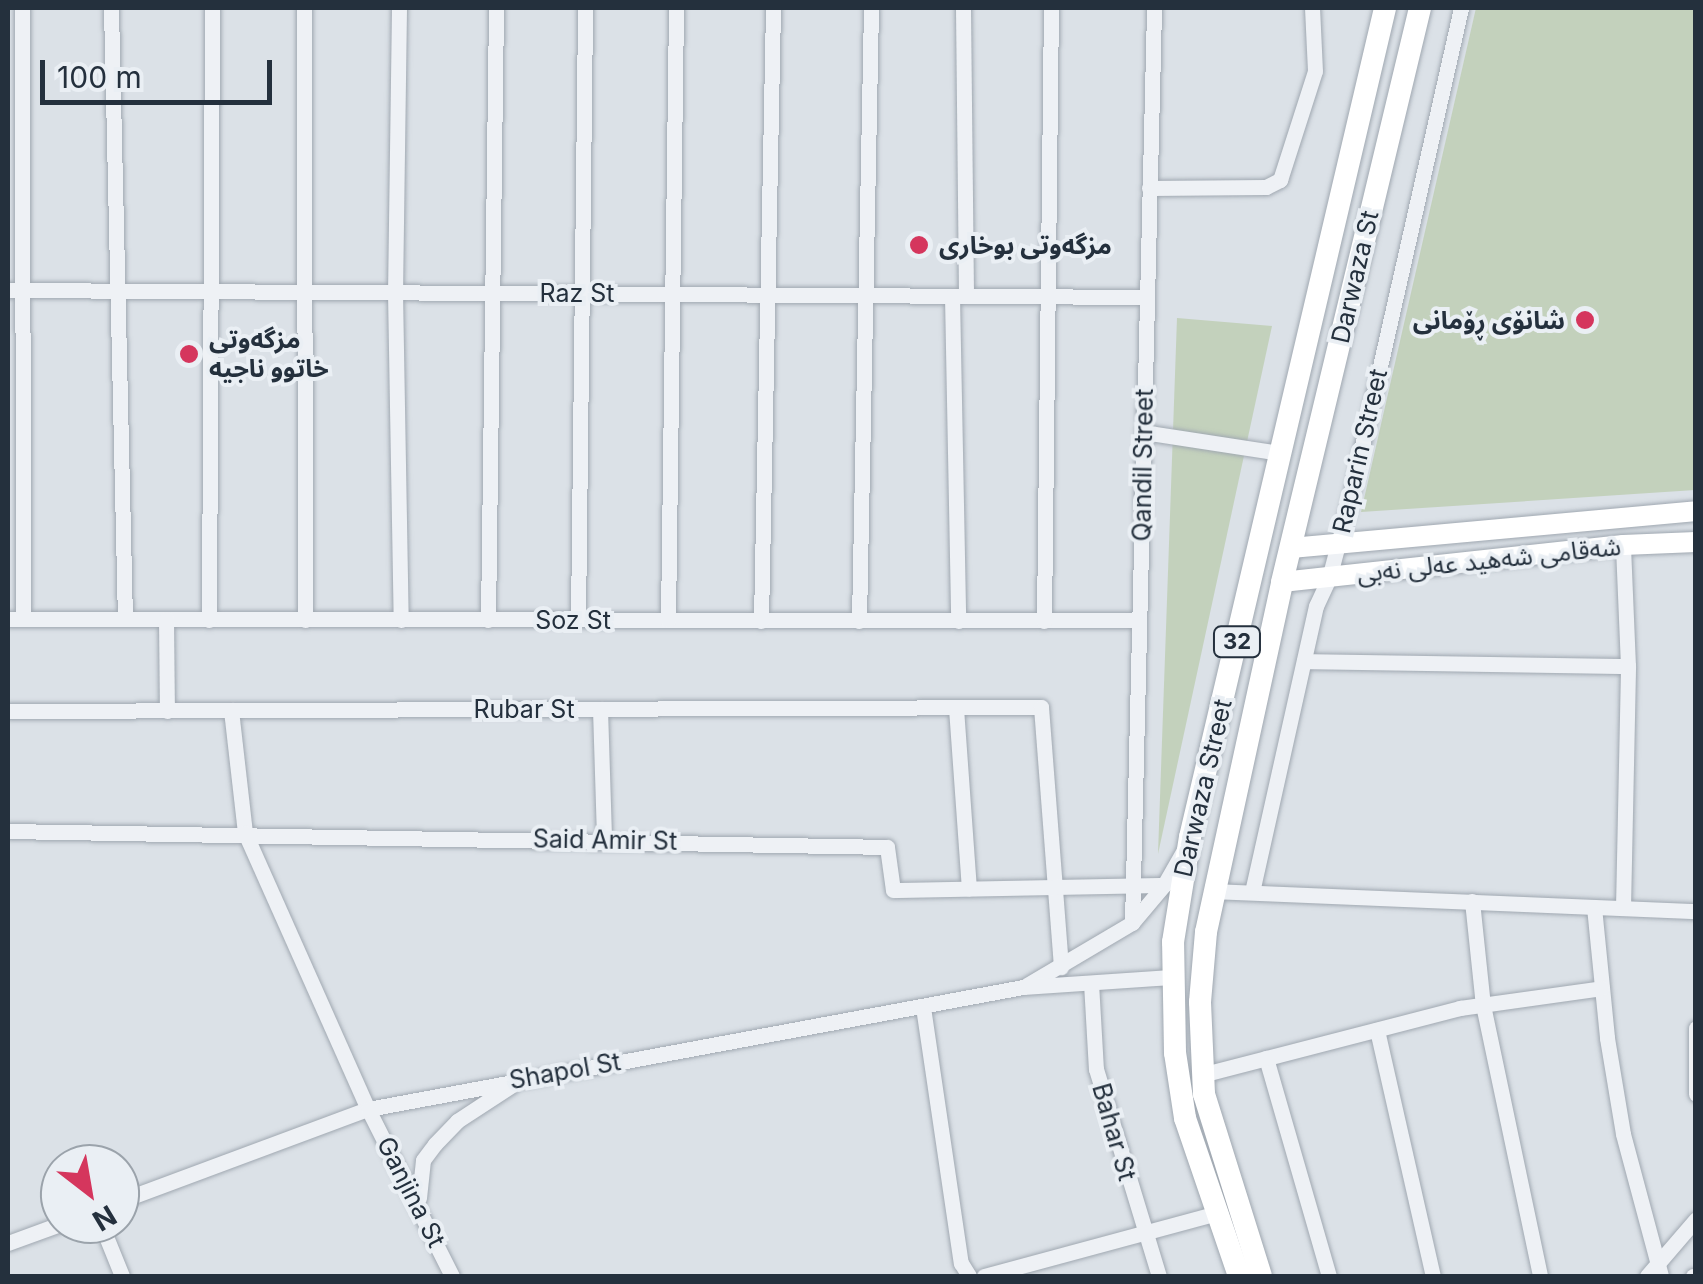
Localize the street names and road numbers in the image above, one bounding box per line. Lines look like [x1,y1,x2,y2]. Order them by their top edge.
street label: Darwaza St [1325,208,1385,346]
street label: Raz St [539,278,615,308]
street label: Raparin Street [1327,366,1393,536]
street label: Qandil Street [1127,388,1159,542]
street label: شەقامی شەهید عەلی نەبی [1356,531,1622,589]
street label: Soz St [535,605,611,635]
road number: 32 [1212,625,1262,659]
street label: Rubar St [473,694,575,724]
street label: Darwaza Street [1168,696,1238,880]
street label: Said Amir St [533,824,677,856]
street label: Shapol St [507,1046,623,1096]
street label: Bahar St [1086,1080,1142,1184]
street label: Ganjina St [370,1132,452,1252]

